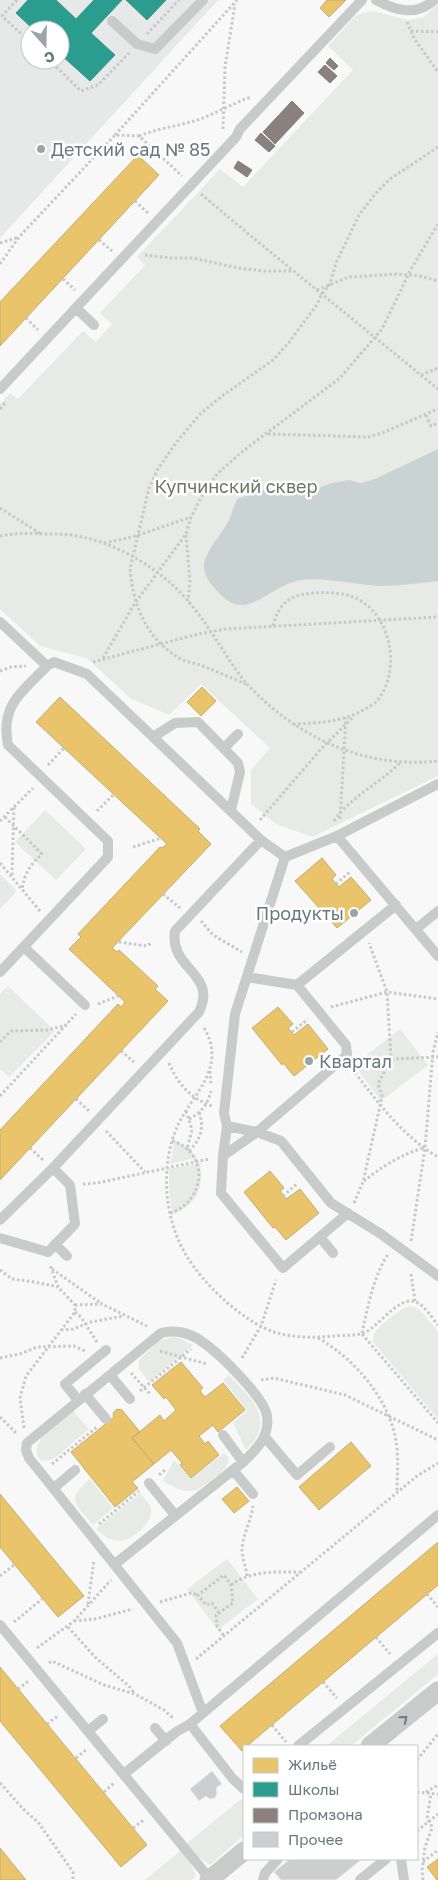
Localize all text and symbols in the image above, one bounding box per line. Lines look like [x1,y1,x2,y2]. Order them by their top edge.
north arrow [20,20,70,70]
text: С [42,48,57,67]
place label: Детский сад № 85 [51,138,210,160]
marker: Детский сад № 85 [35,143,47,155]
park label: Купчинский сквер [154,475,318,497]
place label: Продукты [256,902,344,924]
marker: Продукты [348,907,360,919]
place label: Квартал [319,1050,392,1072]
marker: Квартал [303,1055,315,1067]
one-way arrow [398,1716,407,1724]
legend [243,1745,418,1860]
text: Жильё [288,1755,337,1773]
text: Школы [288,1780,339,1798]
text: Промзона [288,1805,363,1823]
text: Прочее [288,1830,344,1848]

